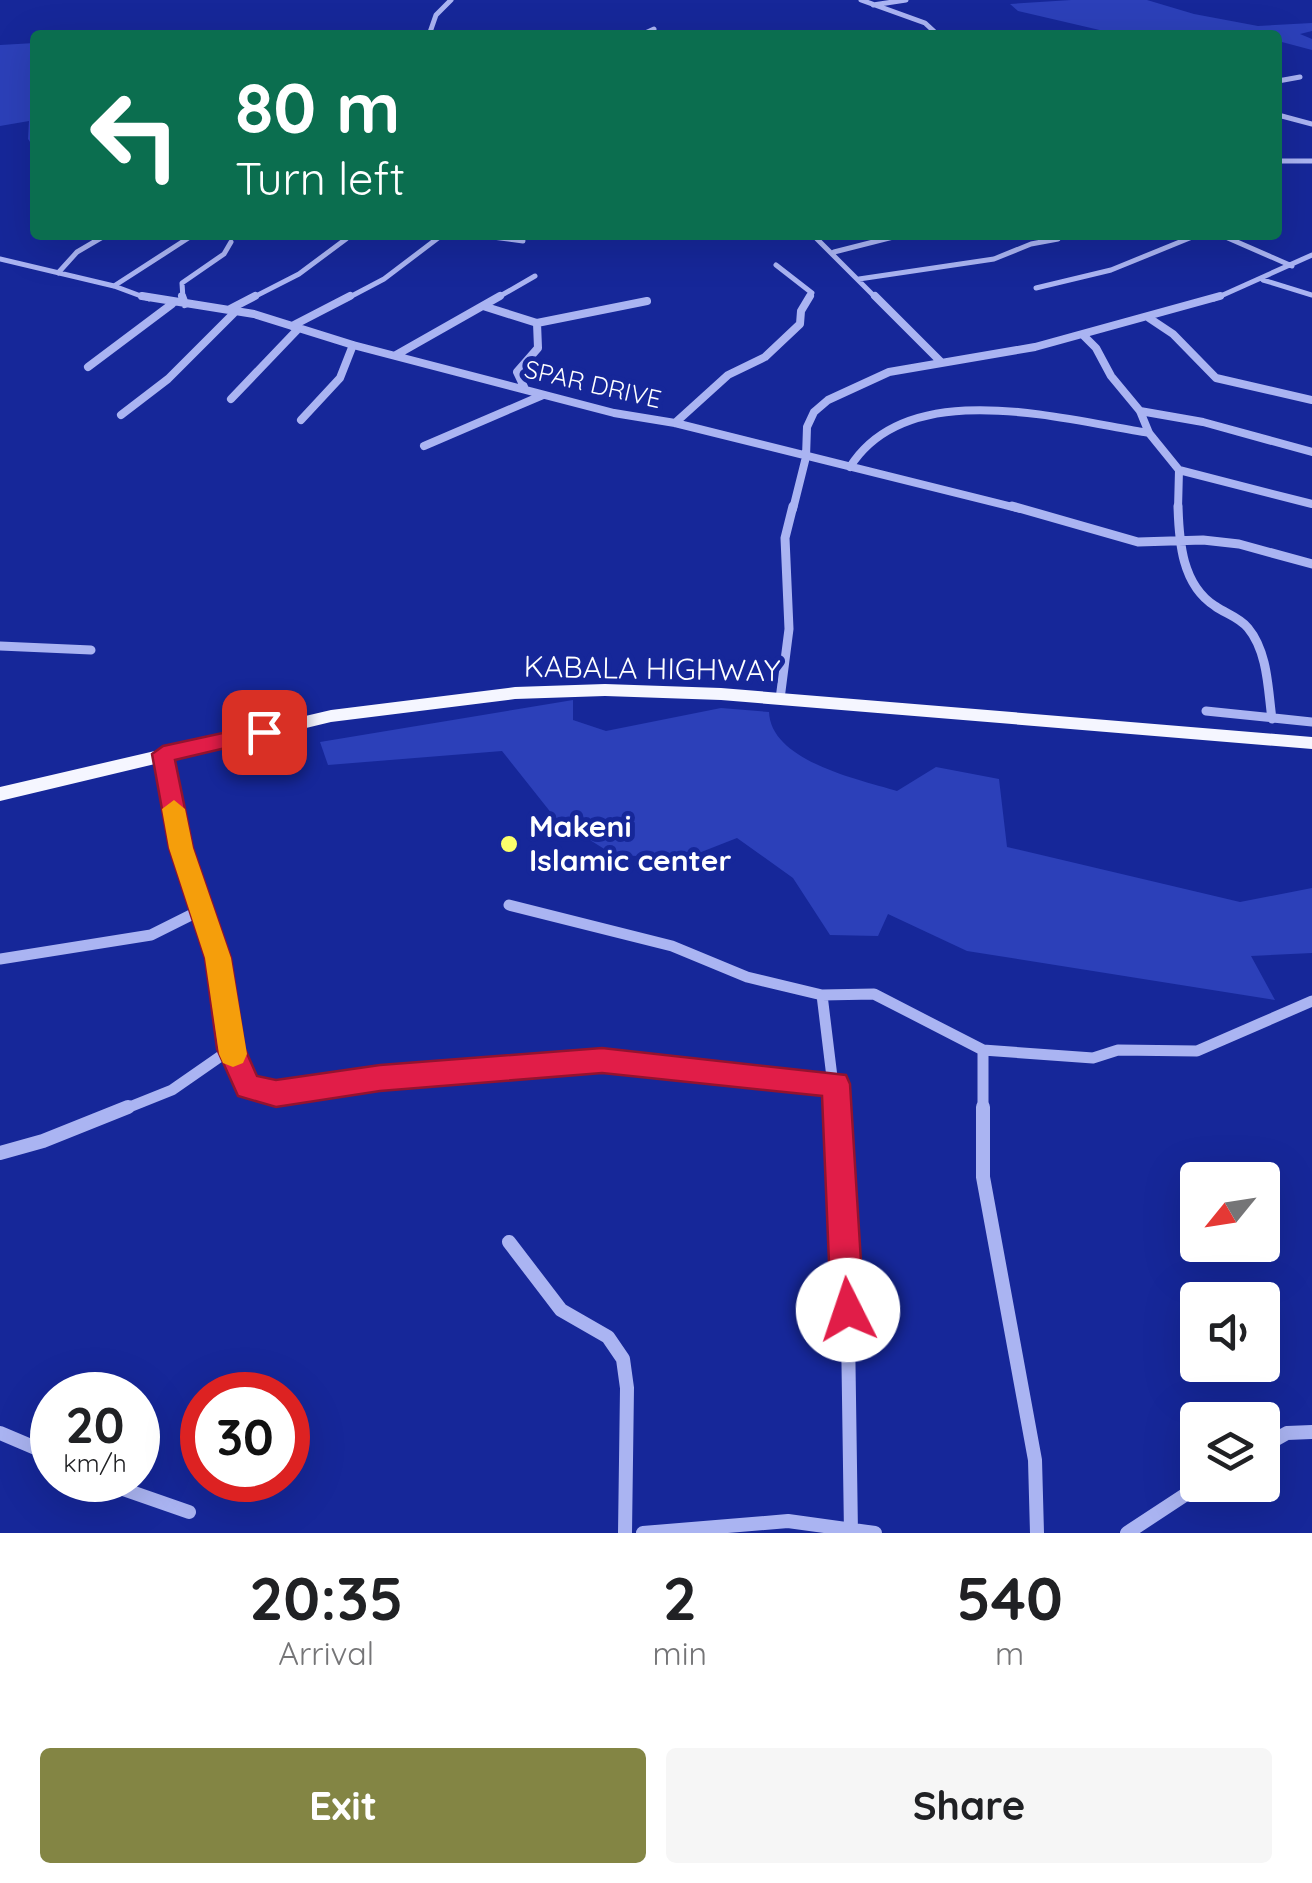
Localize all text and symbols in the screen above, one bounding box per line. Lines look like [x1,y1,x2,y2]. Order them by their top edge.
text: 80 m [235,63,400,151]
icon: left [70,70,200,200]
text: Turn left [235,150,405,206]
street label: SPAR DRIVE [522,353,665,414]
street label: KABALA HIGHWAY [523,647,781,689]
pin [222,690,307,775]
icon: arrive [237,705,292,760]
place label: Makeni Islamic center [529,807,731,879]
marker: Makeni Islamic center [498,833,520,855]
north arrow [1180,1162,1280,1262]
map controls [1180,1162,1280,1502]
position arrow [796,1258,900,1362]
button: sound [1180,1282,1280,1382]
speed limit sign: 30 [180,1372,310,1502]
text: 20 [65,1393,125,1456]
button: layers [1180,1402,1280,1502]
text: km/h [63,1447,127,1478]
text: 20:35 [249,1560,403,1635]
text: 2 [663,1560,697,1635]
text: 540 [956,1560,1063,1635]
text: Arrival [278,1633,374,1673]
text: min [652,1633,707,1673]
text: m [995,1633,1024,1673]
button: Exit [40,1748,646,1863]
button: Share [666,1748,1272,1863]

